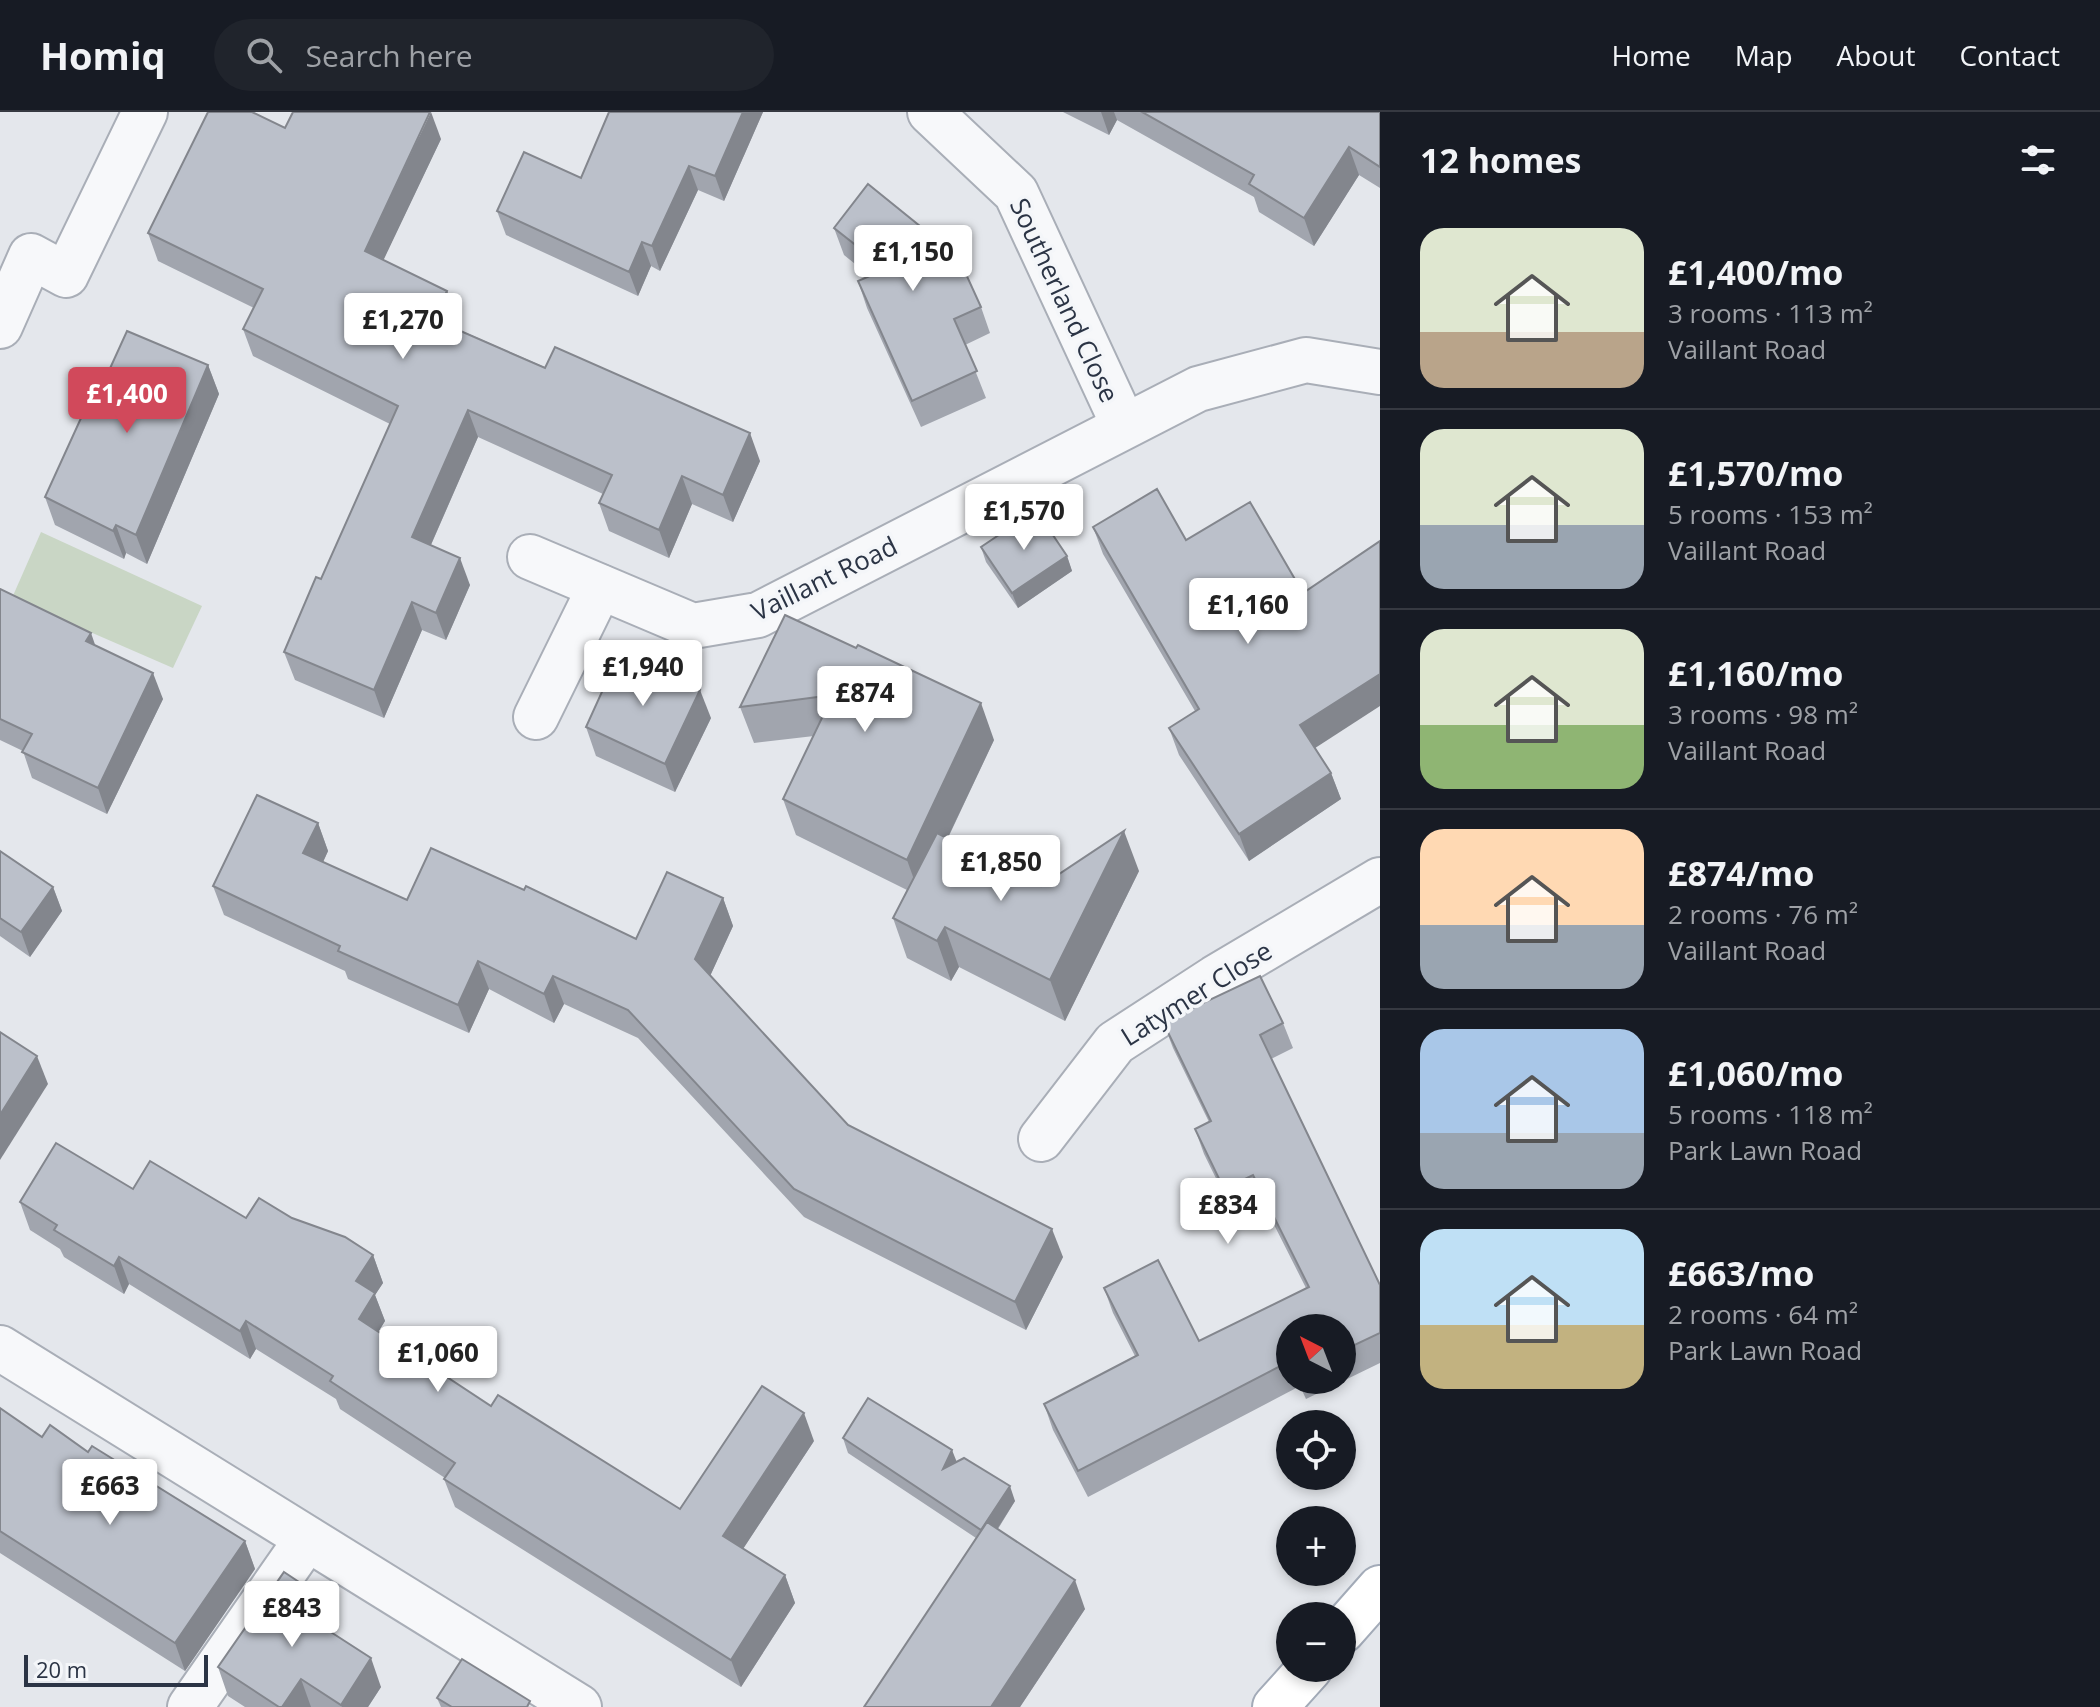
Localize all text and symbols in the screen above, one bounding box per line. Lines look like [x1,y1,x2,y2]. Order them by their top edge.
search box [214,19,774,91]
text: Homiq [40,29,166,81]
icon: search [242,33,286,77]
text: Search here [306,35,473,76]
text: Home [1612,36,1691,74]
text: Map [1735,36,1793,74]
text: About [1837,36,1915,74]
text: Contact [1959,36,2060,74]
text: 12 homes [1420,137,1581,183]
icon: filters [2016,138,2060,182]
street label: Southerland Close [1002,192,1128,408]
pin: £1,150 [848,225,978,293]
text: £1,150 [872,233,954,269]
text: £1,400/mo [1668,249,1843,295]
icon: home [1484,260,1580,356]
pin: £1,270 [338,293,468,361]
text: 3 rooms · 113 m² [1668,295,1873,331]
text: £1,270 [362,301,444,337]
text: Vaillant Road [1668,331,1826,367]
pin: £1,400 [62,367,192,435]
text: £1,400 [86,375,168,411]
text: £1,570/mo [1668,450,1843,496]
icon: home [1484,461,1580,557]
pin: £1,570 [959,484,1089,552]
text: £1,570 [983,492,1065,528]
text: 5 rooms · 153 m² [1668,496,1873,532]
street label: Vaillant Road [745,527,903,629]
text: Vaillant Road [1668,532,1826,568]
pin: £1,160 [1183,578,1313,646]
text: £1,160 [1207,586,1289,622]
pin: £1,940 [578,640,708,708]
text: £1,940 [602,648,684,684]
text: £1,160/mo [1668,650,1843,696]
icon: home [1484,661,1580,757]
pin: £874 [818,666,912,734]
text: £874 [835,674,895,710]
text: 3 rooms · 98 m² [1668,696,1858,732]
text: Vaillant Road [1668,732,1826,768]
pin: £1,850 [936,835,1066,903]
text: £1,850 [960,843,1042,879]
text: £874/mo [1668,850,1814,896]
icon: home [1484,861,1580,957]
text: 2 rooms · 76 m² [1668,896,1858,932]
street label: Latymer Close [1114,932,1278,1054]
text: Vaillant Road [1668,932,1826,968]
text: £1,060/mo [1668,1050,1843,1096]
icon: home [1484,1061,1580,1157]
text: 5 rooms · 118 m² [1668,1096,1873,1132]
text: Park Lawn Road [1668,1132,1862,1168]
pin: £834 [1181,1178,1275,1246]
text: £834 [1198,1186,1258,1222]
text: £663/mo [1668,1250,1814,1296]
icon: home [1484,1261,1580,1357]
text: 2 rooms · 64 m² [1668,1296,1858,1332]
north arrow [1276,1314,1356,1394]
map controls [1276,1314,1356,1682]
pin: £1,060 [373,1326,503,1394]
text: Park Lawn Road [1668,1332,1862,1368]
text: £1,060 [397,1334,479,1370]
button: locate [1276,1410,1356,1490]
pin: £663 [63,1459,157,1527]
text: £663 [80,1467,140,1503]
button: + [1276,1506,1356,1586]
pin: £843 [245,1581,339,1649]
text: £843 [262,1589,322,1625]
button: − [1276,1602,1356,1682]
scale bar [24,1651,208,1687]
text: 20 m [36,1654,87,1684]

